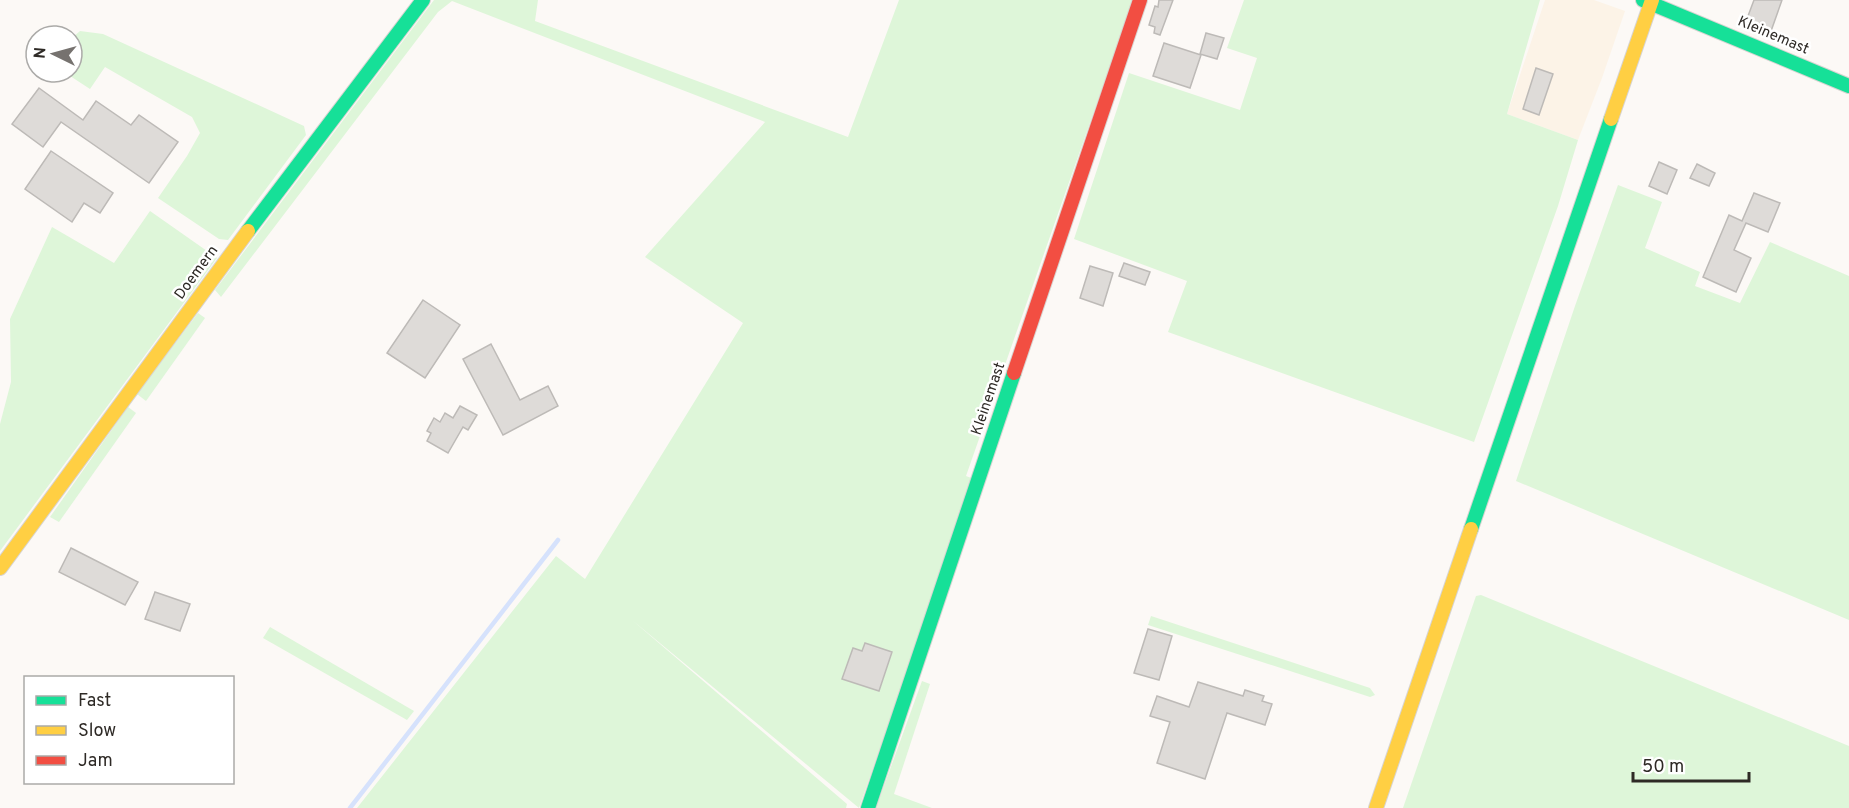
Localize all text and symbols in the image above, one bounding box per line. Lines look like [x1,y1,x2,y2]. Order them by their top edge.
street label: Kleinemast [1734,12,1812,60]
north arrow [24,24,84,84]
text: N [31,46,52,59]
street label: Doemern [171,242,223,304]
street label: Kleinemast [968,360,1010,438]
legend [24,676,234,784]
text: Fast [78,690,111,713]
text: Slow [78,720,116,743]
scale bar [1633,745,1748,783]
text: Jam [78,750,113,773]
text: 50 m [1642,756,1684,779]

